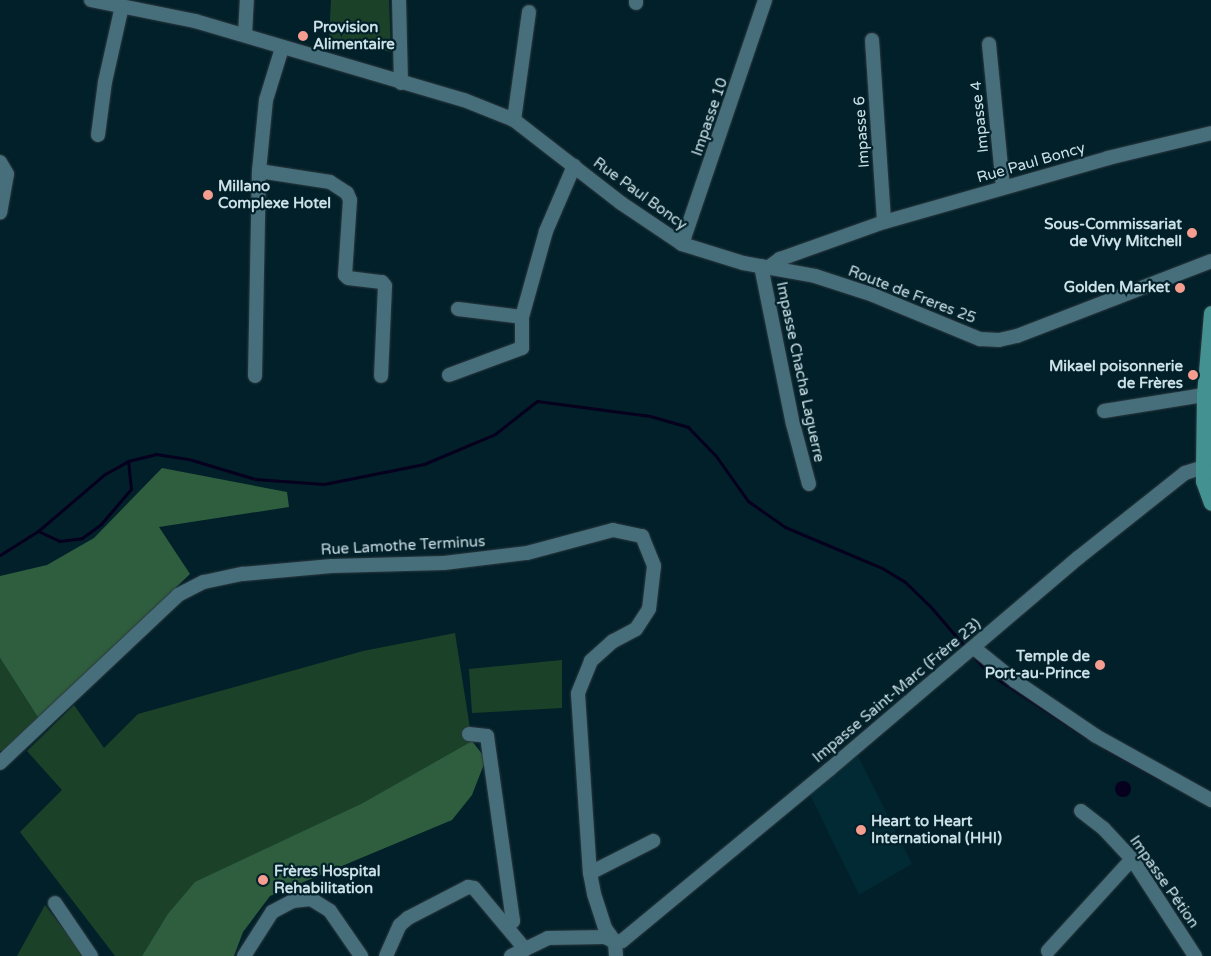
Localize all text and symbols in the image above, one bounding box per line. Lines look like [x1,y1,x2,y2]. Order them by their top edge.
place label: Provision Alimentaire [313,18,395,53]
marker: Provision Alimentaire [297,30,309,42]
street label: Impasse 10 [688,76,732,158]
street label: Impasse 4 [967,80,993,154]
street label: Impasse 6 [851,95,873,169]
street label: Rue Paul Boncy [975,139,1087,187]
street label: Rue Paul Boncy [590,154,690,234]
place label: Millano Complexe Hotel [218,177,331,212]
marker: Millano Complexe Hotel [202,189,214,201]
place label: Sous-Commissariat de Vivy Mitchell [1044,215,1182,250]
marker: Sous-Commissariat de Vivy Mitchell [1186,227,1198,239]
street label: Route de Freres 25 [846,262,978,328]
place label: Golden Market [1064,279,1170,297]
street label: Impasse Chacha Laguerre [772,280,828,464]
marker: Golden Market [1174,282,1186,294]
place label: Mikael poisonnerie de Frères [1049,357,1183,392]
marker: Mikael poisonnerie de Frères [1187,369,1199,381]
street label: Rue Lamothe Terminus [320,533,486,559]
street label: Impasse Saint-Marc (Frère 23) [809,615,985,767]
place label: Temple de Port-au-Prince [985,647,1090,682]
marker: Temple de Port-au-Prince [1094,659,1106,671]
place label: Heart to Heart International (HHI) [871,812,1002,847]
marker: Heart to Heart International (HHI) [855,824,867,836]
street label: Impasse Pétion [1125,832,1203,932]
place label: Frères Hospital Rehabilitation [274,862,380,897]
marker: Frères Hospital Rehabilitation [256,873,270,887]

